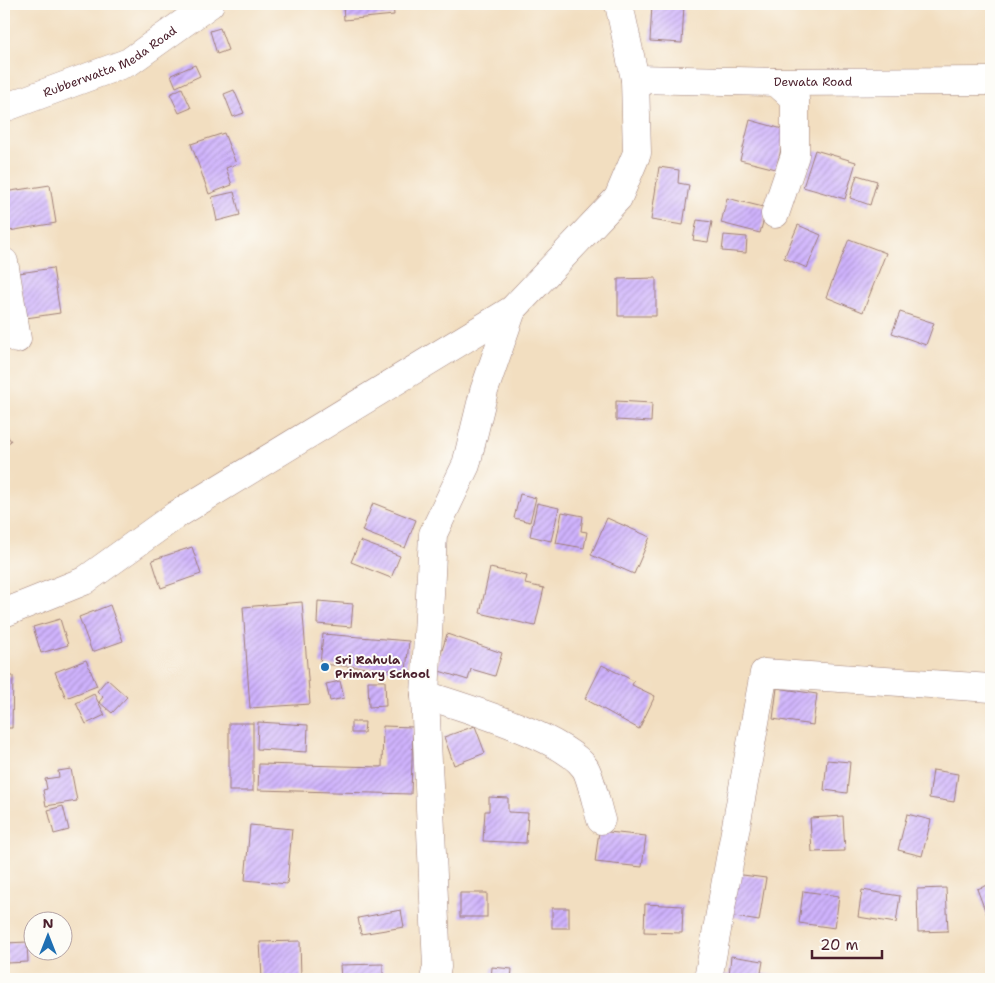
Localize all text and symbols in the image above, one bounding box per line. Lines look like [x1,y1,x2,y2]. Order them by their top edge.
street label: Rubberwatta Meda Road [41,22,180,101]
street label: Dewata Road [774,74,853,90]
place label: Sri Rahula Primary School [335,652,430,682]
marker: Sri Rahula Primary School [319,661,331,673]
north arrow [22,910,72,960]
text: N [42,914,54,932]
scale bar [812,928,882,960]
text: 20 m [820,935,859,955]

